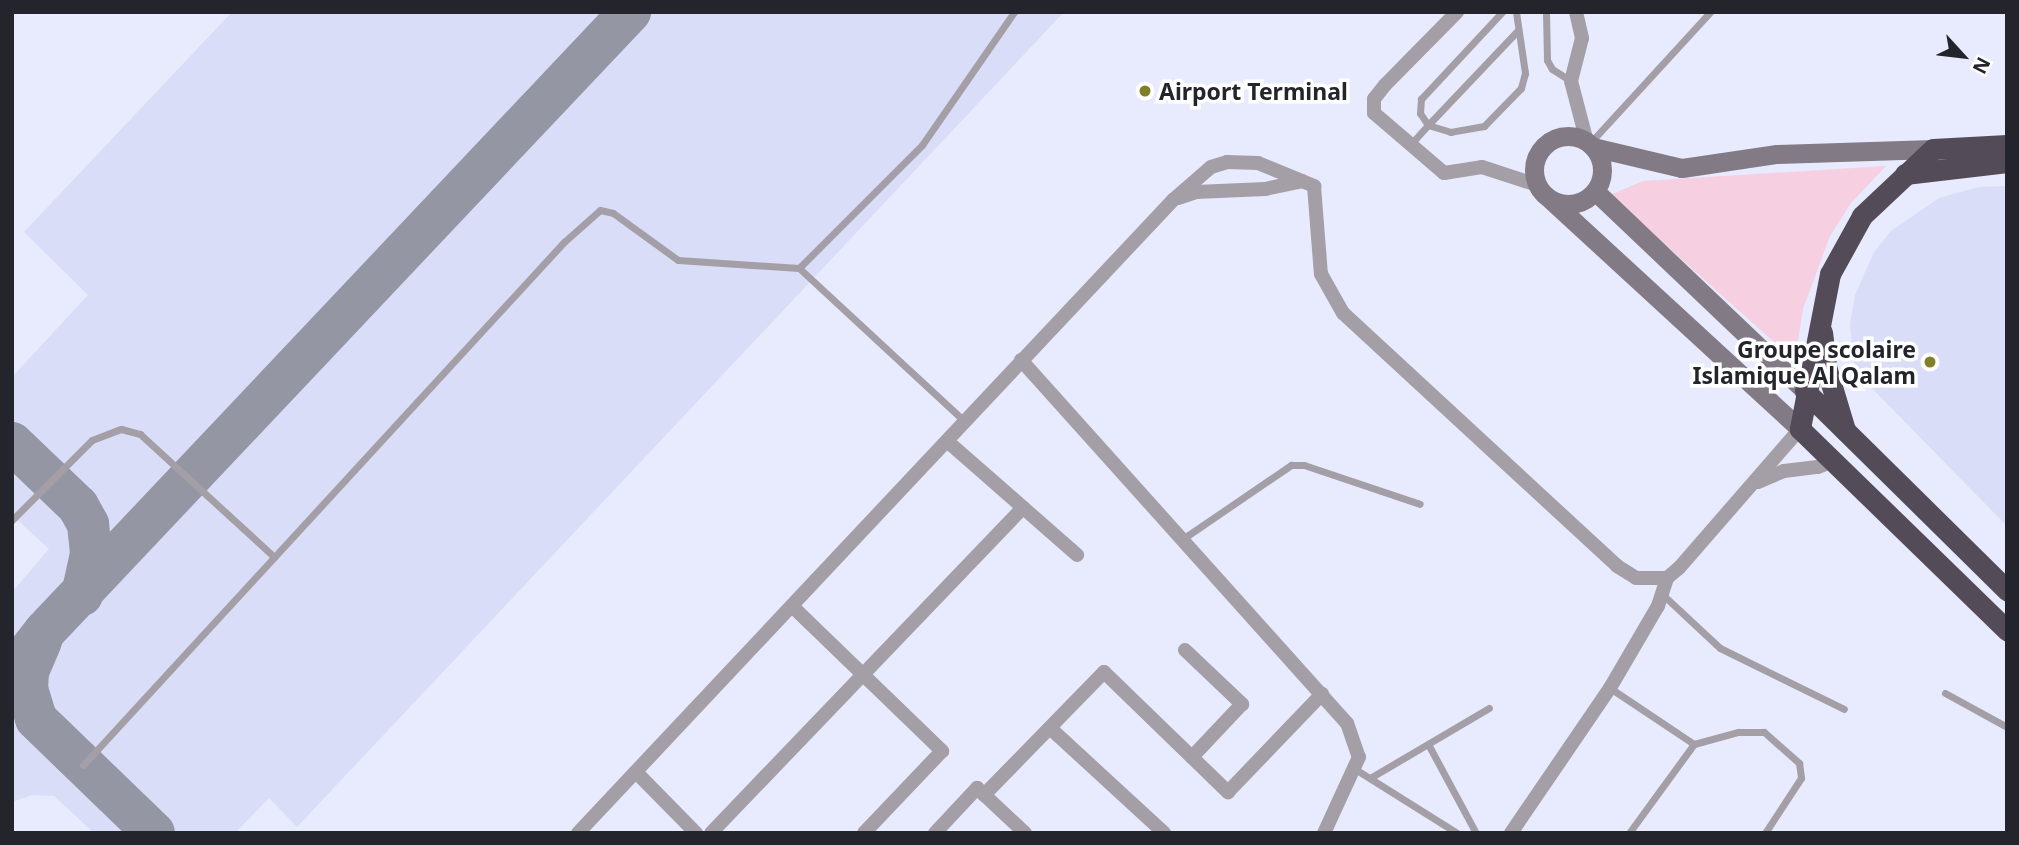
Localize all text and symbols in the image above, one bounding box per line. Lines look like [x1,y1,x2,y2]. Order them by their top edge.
north arrow [1928,21,1998,91]
text: N [1967,53,1997,78]
place label: Airport Terminal [1159,77,1348,105]
marker: Airport Terminal [1137,83,1153,99]
place label: Groupe scolaire Islamique Al Qalam [1693,335,1916,389]
marker: Groupe scolaire Islamique Al Qalam [1922,354,1938,370]

